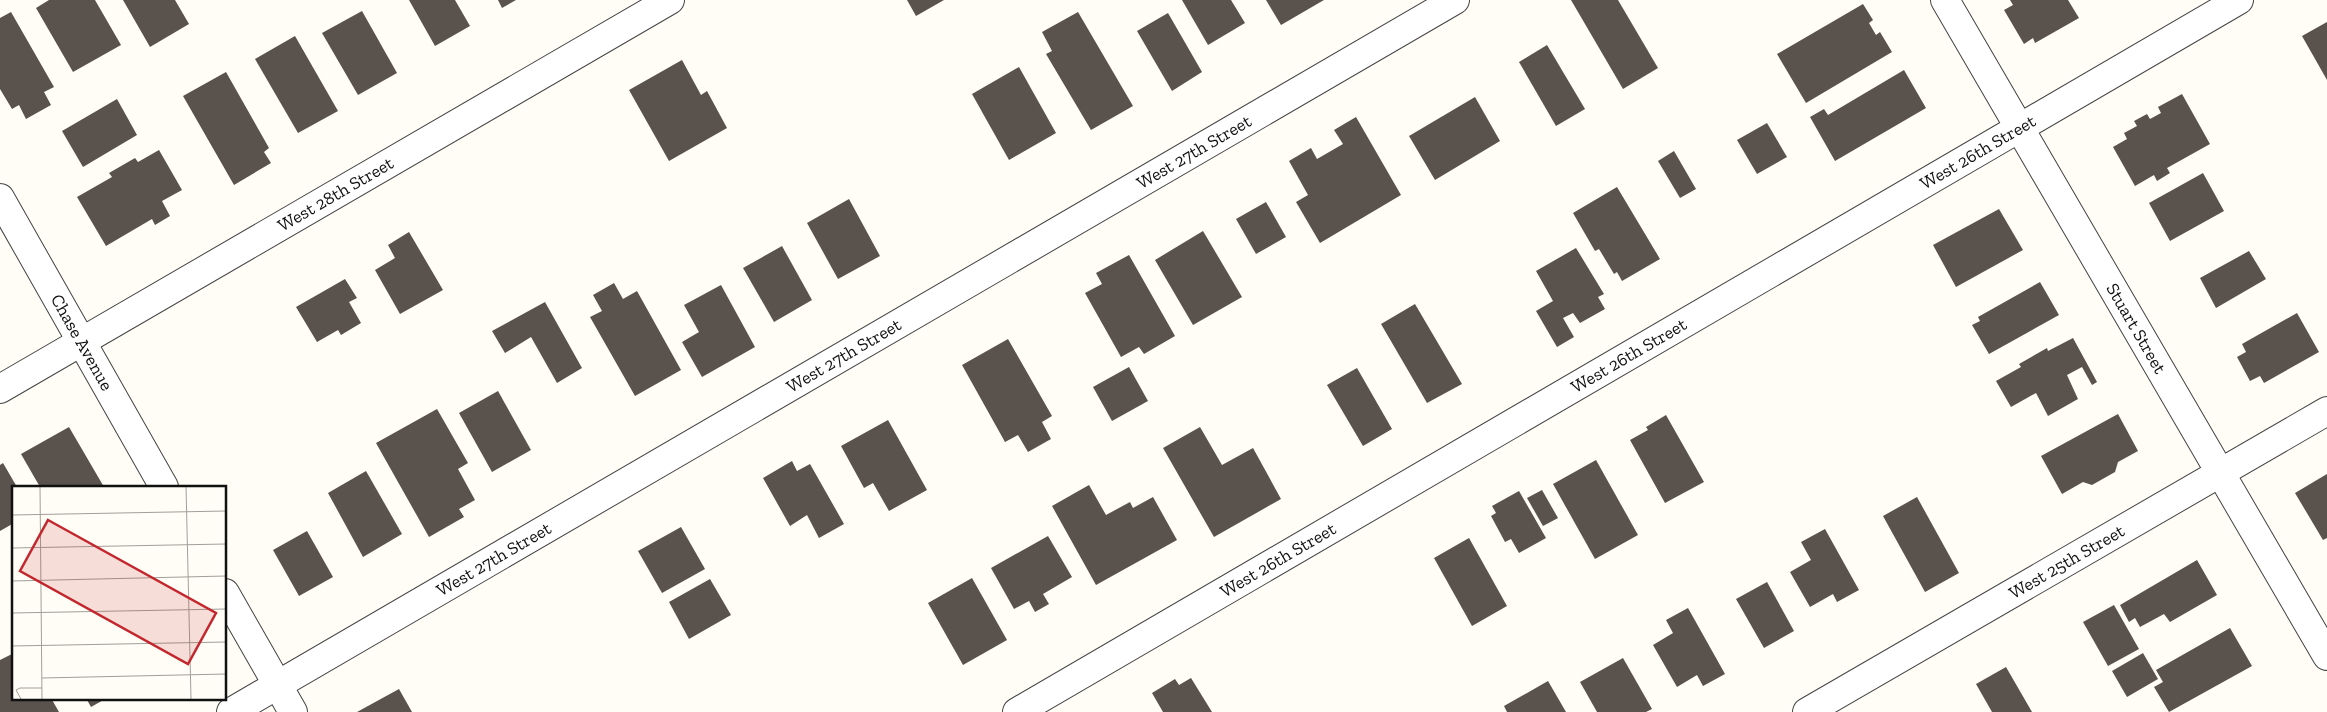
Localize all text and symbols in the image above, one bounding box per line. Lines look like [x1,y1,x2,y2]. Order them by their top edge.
street label: West 27th Street [1133,110,1256,194]
street label: West 26th Street [1916,110,2040,194]
street label: West 28th Street [274,152,398,236]
street label: Stuart Street [2101,279,2171,378]
street label: Chase Avenue [46,290,118,395]
street label: West 27th Street [783,313,905,397]
street label: West 26th Street [1567,313,1691,398]
inset map [12,486,226,700]
street label: West 27th Street [432,517,555,601]
street label: West 26th Street [1216,518,1340,602]
street label: West 25th Street [2005,520,2129,604]

